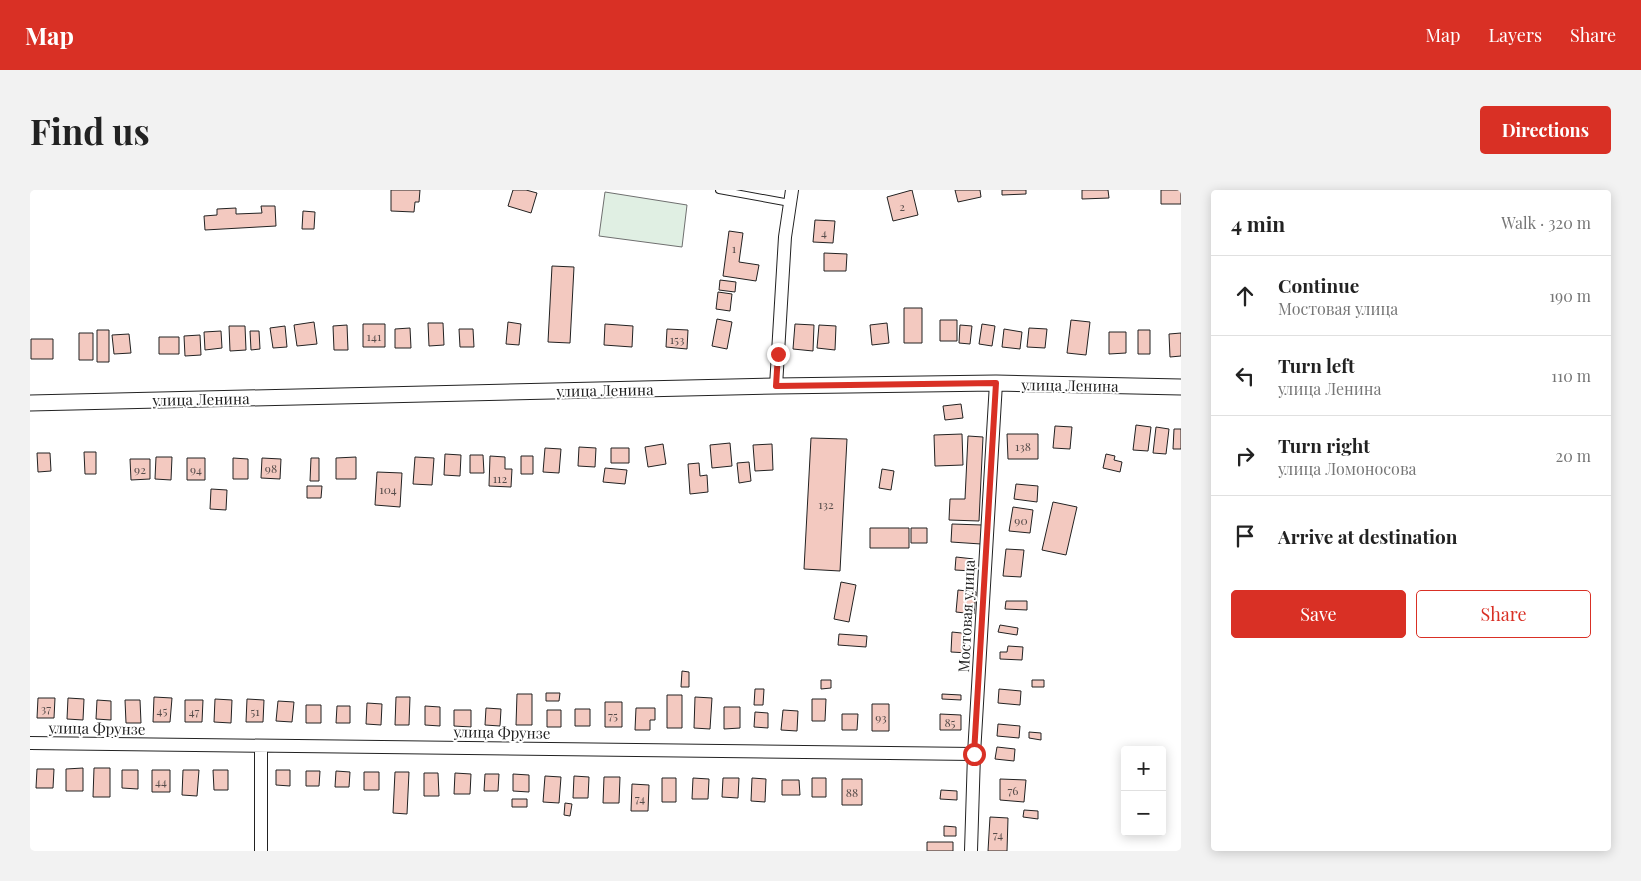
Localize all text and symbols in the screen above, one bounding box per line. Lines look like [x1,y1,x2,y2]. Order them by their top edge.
text: Map [25,19,74,51]
text: Map [1425,23,1460,47]
text: Layers [1488,23,1542,47]
text: Share [1570,23,1616,47]
button: Directions [1480,106,1611,154]
text: Find us [30,107,150,154]
house number: 2 [899,198,905,214]
text: 4 min [1231,209,1285,237]
text: Walk · 320 m [1501,212,1591,233]
house number: 4 [821,224,827,240]
house number: 1 [732,240,737,256]
text: Continue [1278,272,1359,298]
icon: ahead [1231,282,1259,310]
text: 190 m [1549,285,1591,306]
text: Мостовая улица [1278,298,1398,319]
house number: 141 [367,328,382,344]
house number: 153 [670,331,684,347]
route end [767,343,790,366]
text: Turn left [1278,352,1355,378]
icon: left [1231,362,1259,390]
text: 110 m [1551,365,1591,386]
street label: улица Ленина [1020,374,1119,396]
text: улица Ленина [1278,378,1382,399]
street label: улица Ленина [555,379,654,401]
street label: улица Ленина [151,388,250,410]
text: Turn right [1278,432,1370,458]
house number: 138 [1015,438,1031,454]
icon: right [1231,442,1259,470]
text: 20 m [1556,445,1591,466]
text: улица Ломоносова [1278,458,1417,479]
house number: 98 [265,460,277,476]
house number: 92 [134,461,146,477]
house number: 94 [190,461,202,477]
house number: 112 [493,470,508,486]
house number: 104 [379,481,397,497]
house number: 132 [818,496,834,512]
house number: 90 [1014,512,1028,528]
icon: arrive [1231,522,1259,550]
text: Arrive at destination [1278,523,1458,549]
street label: Мостовая улица [953,559,979,673]
button: Save [1231,590,1406,638]
button: Share [1416,590,1591,638]
house number: 37 [41,700,51,716]
house number: 45 [157,702,167,718]
house number: 47 [189,703,199,719]
house number: 51 [250,703,260,719]
house number: 75 [608,707,618,723]
house number: 93 [875,709,887,725]
house number: 85 [944,714,956,730]
street label: улица Фрунзе [47,717,146,739]
street label: улица Фрунзе [452,721,551,743]
route start [963,743,986,766]
map controls [1121,746,1166,836]
button: + [1121,746,1166,791]
house number: 44 [155,773,167,789]
house number: 76 [1007,782,1019,798]
house number: 88 [846,784,858,800]
house number: 74 [635,790,645,806]
button: − [1121,791,1166,836]
house number: 74 [993,826,1003,842]

